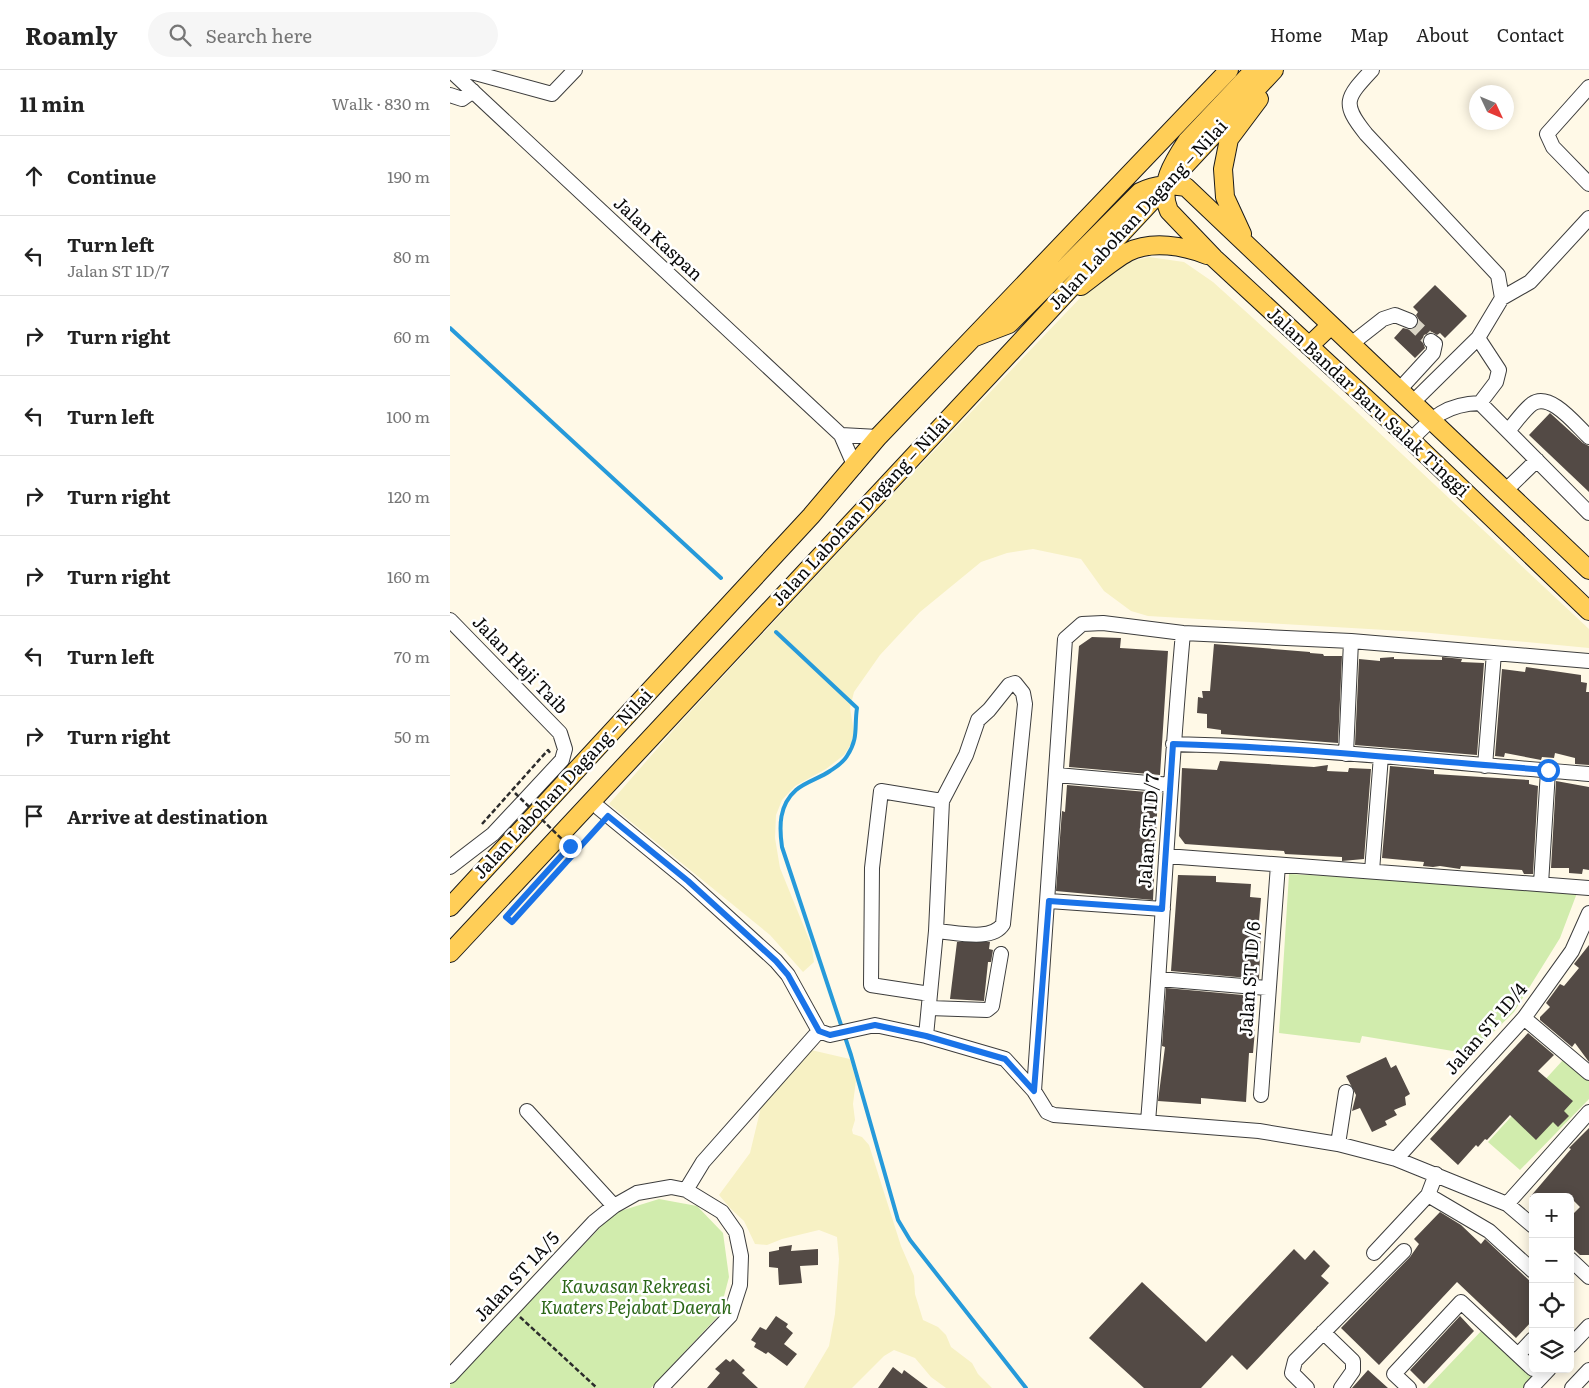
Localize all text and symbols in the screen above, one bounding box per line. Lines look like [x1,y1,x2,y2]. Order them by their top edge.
search box [148,12,498,57]
text: Roamly [25,17,118,52]
icon: search [166,21,194,49]
text: Search here [206,21,312,49]
text: Home [1270,21,1322,48]
text: Map [1350,21,1388,48]
text: About [1416,21,1469,48]
text: Contact [1497,21,1564,48]
north arrow [1469,85,1514,130]
text: 11 min [20,87,85,118]
text: Walk · 830 m [332,91,430,115]
street label: Jalan Labohan Dagang ‒ Nilai [1041,113,1233,315]
icon: ahead [20,162,48,190]
text: Continue [67,162,156,190]
text: 190 m [387,164,430,188]
street label: Jalan Kaspan [608,189,710,287]
text: Turn left [67,230,154,258]
icon: left [20,242,48,270]
text: 80 m [393,244,430,268]
text: Jalan ST 1D/7 [67,258,169,282]
street label: Jalan Bandar Baru Salak Tinggi [1262,299,1476,502]
icon: right [20,322,48,350]
text: Turn right [67,322,171,350]
text: 60 m [393,324,430,348]
icon: left [20,402,48,430]
text: Turn left [67,402,154,430]
text: 100 m [386,404,430,428]
street label: Jalan Labohan Dagang ‒ Nilai [764,409,956,611]
icon: right [20,482,48,510]
text: Turn right [67,482,171,510]
text: 120 m [387,484,430,508]
icon: right [20,562,48,590]
text: Turn right [67,562,171,590]
text: 160 m [387,564,430,588]
street label: Jalan Haji Taib [467,609,575,719]
icon: left [20,642,48,670]
text: Turn left [67,642,154,670]
text: 70 m [394,644,430,668]
street label: Jalan Labohan Dagang ‒ Nilai [466,682,658,884]
icon: right [20,722,48,750]
text: Turn right [67,722,171,750]
text: 50 m [394,724,430,748]
route start [1537,759,1560,782]
street label: Jalan ST 1D/7 [1130,773,1165,889]
icon: arrive [20,802,48,830]
text: Arrive at destination [67,802,268,830]
route end [559,835,582,858]
street label: Jalan ST 1D/6 [1231,920,1266,1038]
street label: Jalan ST 1D/4 [1437,976,1533,1080]
map controls [1529,1193,1574,1373]
button: + [1529,1193,1574,1238]
street label: Jalan ST 1A/5 [467,1225,565,1327]
button: − [1529,1238,1574,1283]
park label: Kawasan Rekreasi Kuaters Pejabat Daerah [540,1272,732,1320]
button: locate [1529,1283,1574,1328]
button: layers [1529,1328,1574,1373]

